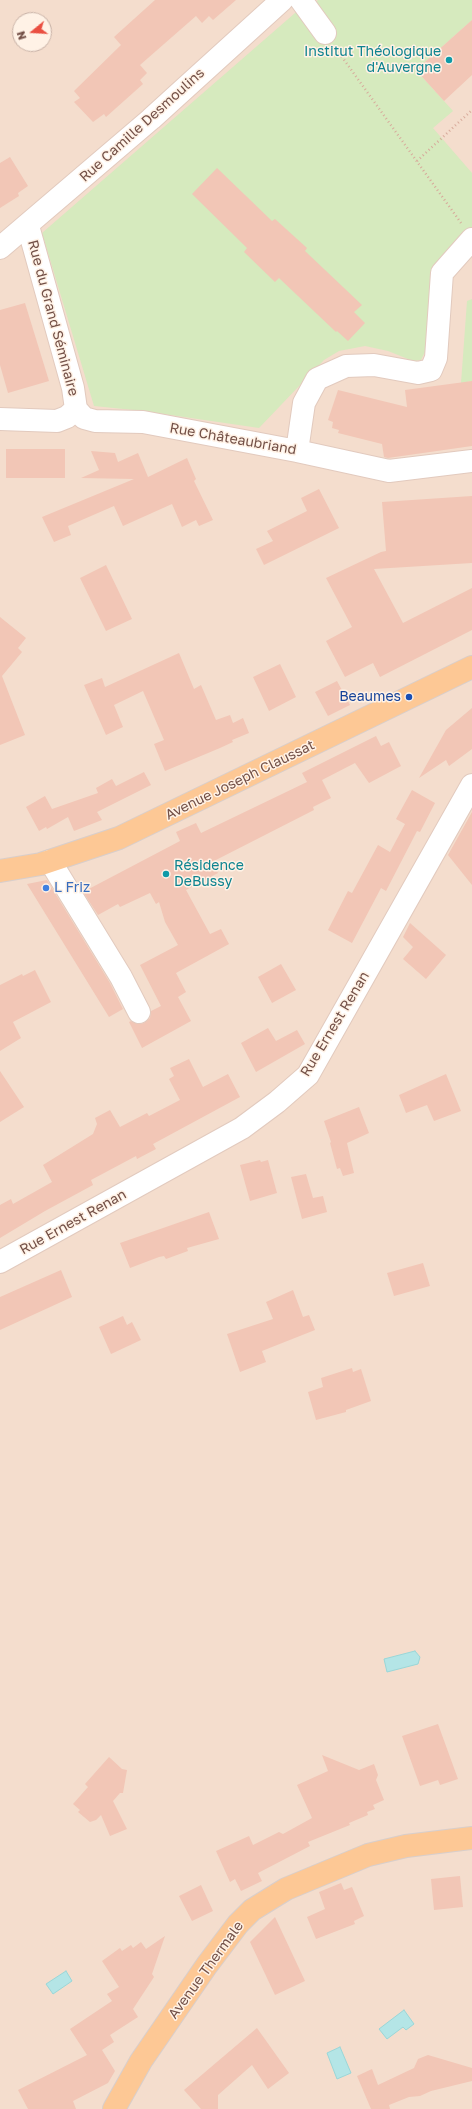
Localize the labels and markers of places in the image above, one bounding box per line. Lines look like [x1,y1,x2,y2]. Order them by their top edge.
place label: Institut Théologique d'Auvergne [304,44,441,76]
marker: Institut Théologique d'Auvergne [444,55,454,65]
place label: Beaumes [339,689,401,705]
marker: Beaumes [404,692,414,702]
place label: Résidence DeBussy [174,858,244,890]
marker: Résidence DeBussy [161,869,171,879]
place label: L Friz [54,880,90,896]
marker: L Friz [41,883,51,893]

